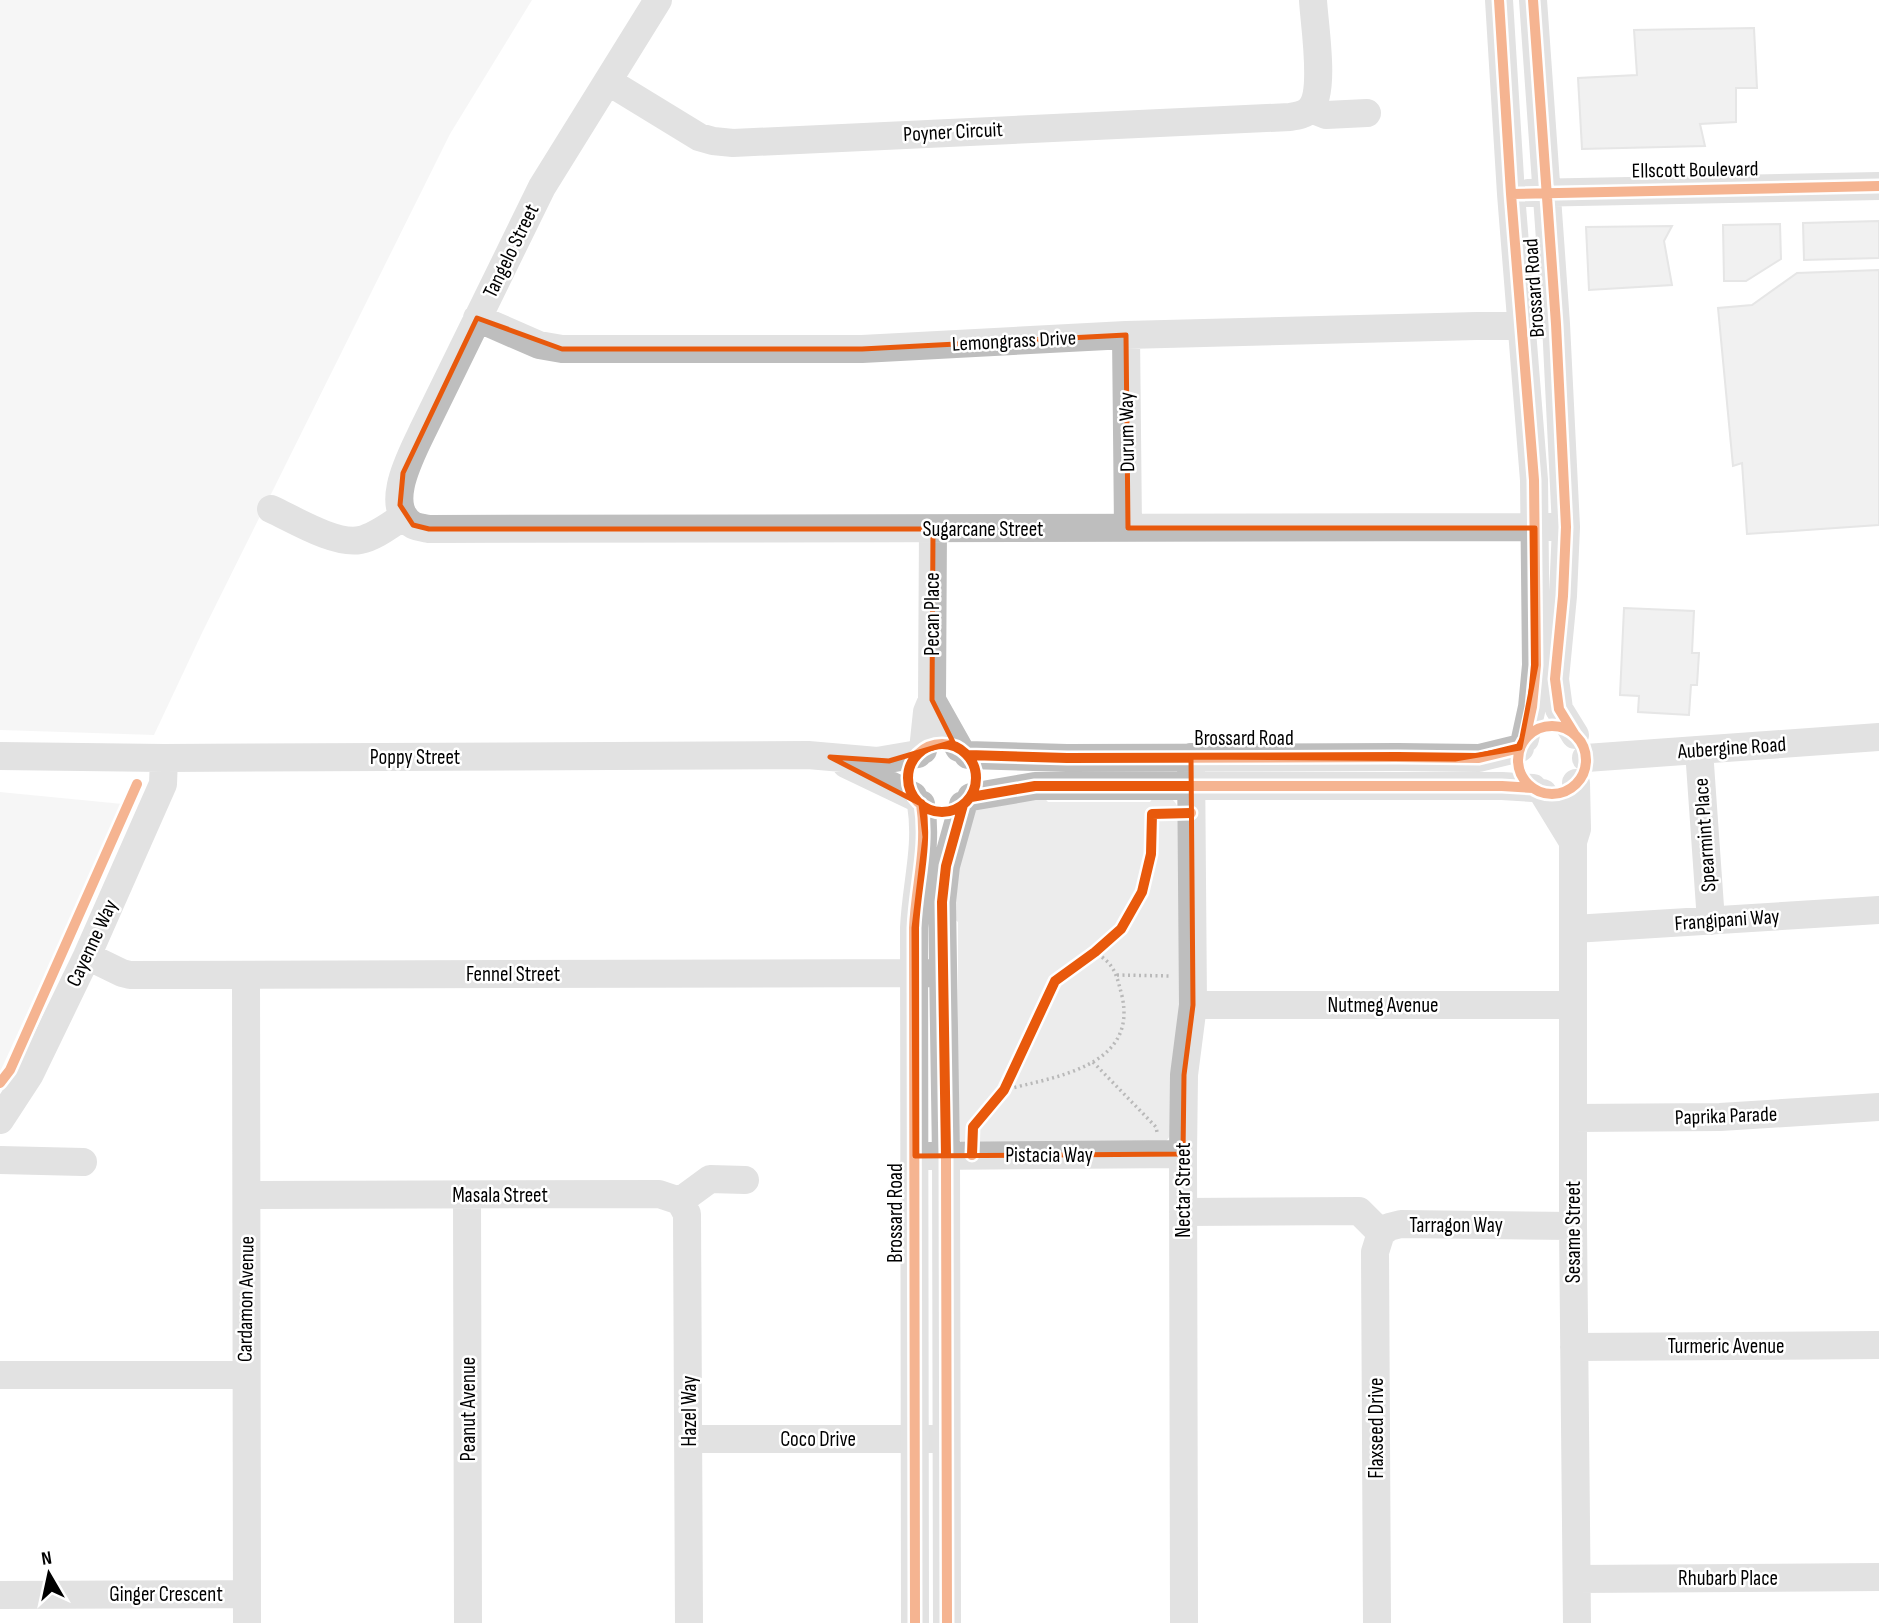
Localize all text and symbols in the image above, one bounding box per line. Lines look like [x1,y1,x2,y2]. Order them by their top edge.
street label: Poyner Circuit [903,117,1003,147]
street label: Ellscott Boulevard [1632,156,1758,184]
street label: Tangelo Street [478,200,544,302]
street label: Brossard Road [1518,238,1550,338]
street label: Lemongrass Drive [951,325,1077,357]
street label: Durum Way [1114,392,1140,472]
street label: Sugarcane Street [923,517,1043,542]
street label: Pecan Place [920,572,945,656]
street label: Brossard Road [1194,726,1294,751]
street label: Aubergine Road [1676,732,1787,764]
street label: Poppy Street [370,745,460,770]
street label: Spearmint Place [1689,777,1721,893]
street label: Cayenne Way [61,896,123,990]
street label: Frangipani Way [1674,904,1780,936]
street label: Fennel Street [466,962,560,987]
street label: Nutmeg Avenue [1328,993,1438,1018]
street label: Paprika Parade [1674,1102,1778,1130]
street label: Nectar Street [1171,1142,1196,1238]
street label: Pistacia Way [1005,1143,1093,1168]
street label: Brossard Road [883,1163,908,1263]
street label: Sesame Street [1561,1181,1586,1283]
street label: Masala Street [452,1183,548,1208]
street label: Tarragon Way [1409,1213,1503,1238]
street label: Cardamon Avenue [232,1236,260,1362]
street label: Turmeric Avenue [1668,1334,1784,1359]
street label: Peanut Avenue [456,1357,481,1461]
street label: Hazel Way [677,1376,702,1446]
street label: Flaxseed Drive [1364,1377,1389,1479]
street label: Coco Drive [780,1427,856,1452]
north arrow [14,1539,84,1609]
text: N [40,1547,53,1571]
street label: Rhubarb Place [1678,1566,1778,1591]
street label: Ginger Crescent [109,1582,223,1607]

